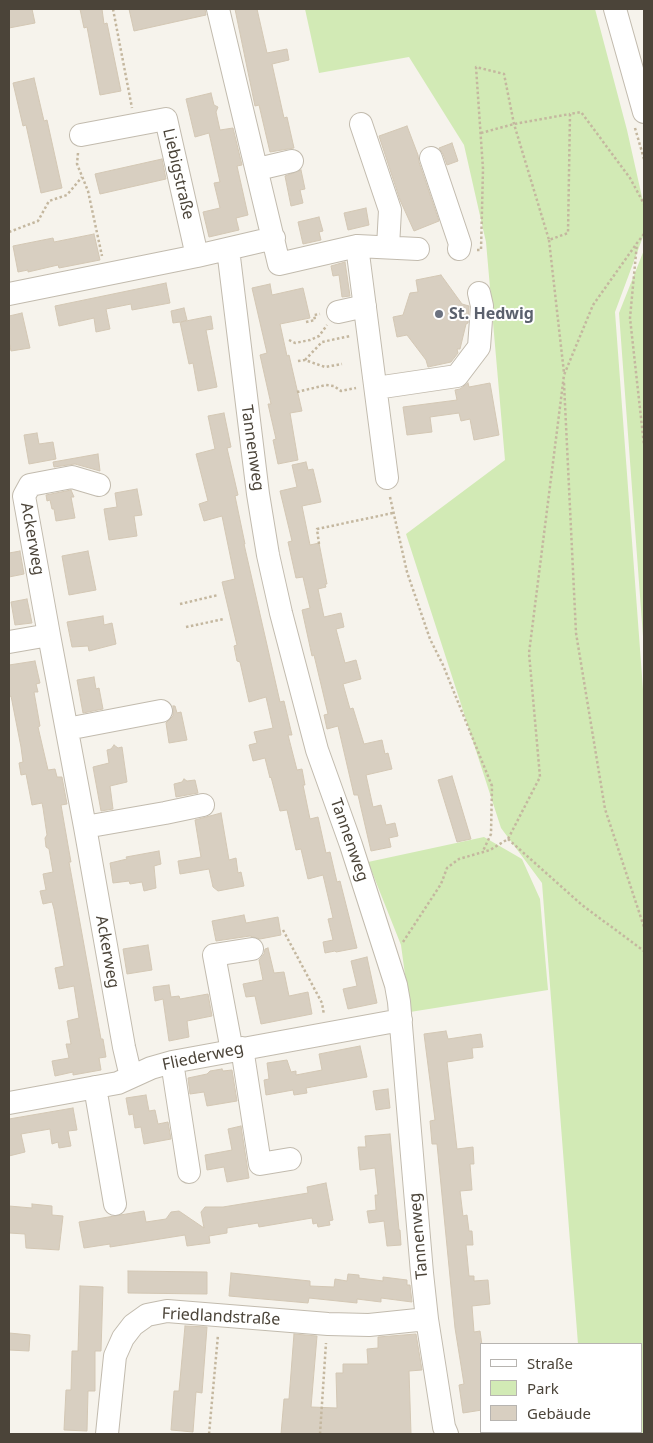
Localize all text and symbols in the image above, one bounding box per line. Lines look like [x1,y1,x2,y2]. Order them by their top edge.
street label: Liebigstraße [158,126,198,222]
place label: St. Hedwig [449,304,534,324]
marker: St. Hedwig [433,308,445,320]
street label: Tannenweg [236,404,268,492]
street label: Ackerweg [16,501,48,577]
street label: Tannenweg [326,796,372,884]
street label: Ackerweg [91,914,123,990]
street label: Fliederweg [161,1039,245,1075]
street label: Tannenweg [406,1192,432,1280]
street label: Friedlandstraße [161,1304,281,1330]
legend [480,1343,643,1433]
text: Straße [527,1353,573,1373]
text: Park [527,1378,559,1398]
text: Gebäude [527,1403,591,1423]

